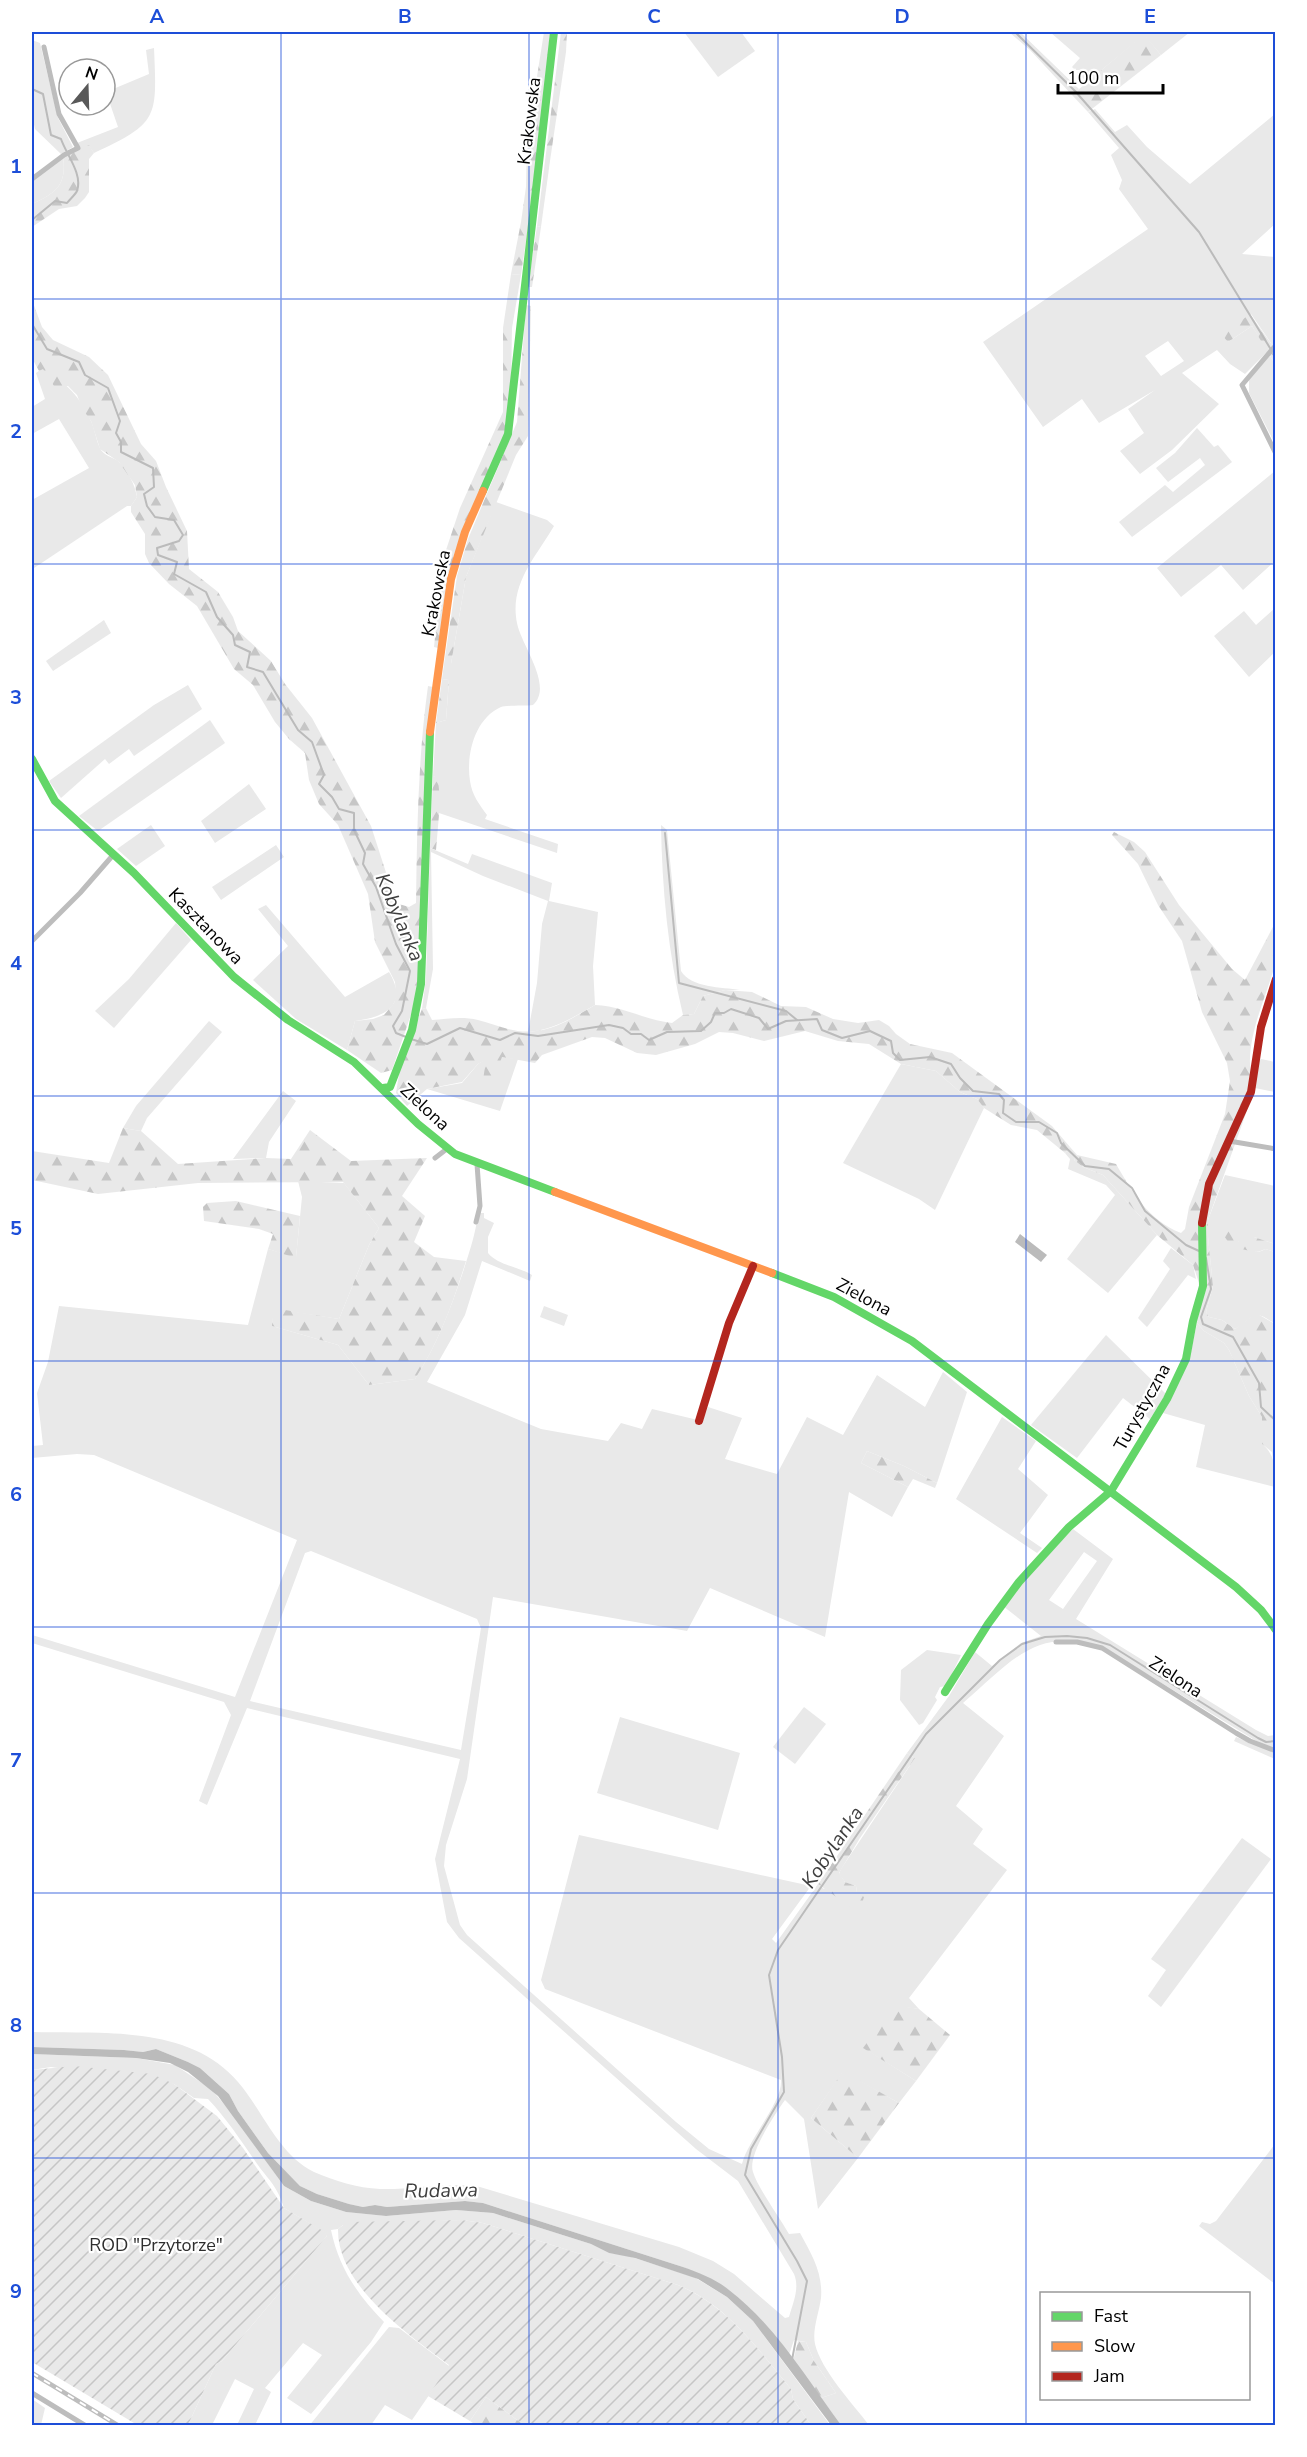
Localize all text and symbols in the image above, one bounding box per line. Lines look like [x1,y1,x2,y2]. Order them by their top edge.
text: A [150,3,165,30]
text: B [398,3,412,30]
text: C [647,3,661,30]
text: D [894,3,910,30]
text: E [1144,3,1156,30]
north arrow [57,57,117,117]
scale bar [1058,57,1163,95]
text: N [82,61,101,86]
text: 100 m [1067,66,1119,90]
street label: Krakowska [512,76,546,166]
text: 1 [10,153,22,180]
text: 2 [10,418,22,445]
street label: Krakowska [416,548,456,638]
text: 3 [10,684,22,711]
water label: Kobylanka [369,869,430,966]
street label: Kasztanowa [163,882,249,970]
text: 4 [10,950,22,977]
street label: Zielona [395,1078,455,1136]
text: 5 [10,1215,22,1242]
street label: Zielona [832,1272,896,1322]
street label: Turystyczna [1108,1359,1176,1455]
text: 6 [10,1481,22,1508]
street label: Zielona [1145,1651,1207,1703]
text: 7 [10,1747,22,1774]
water label: Kobylanka [795,1801,870,1894]
text: 8 [10,2012,22,2039]
water label: Rudawa [404,2176,478,2205]
park label: ROD "Przytorze" [89,2233,223,2257]
text: 9 [10,2278,22,2305]
legend [1040,2292,1250,2400]
text: Fast [1094,2304,1129,2328]
text: Slow [1094,2334,1135,2358]
text: Jam [1093,2364,1125,2388]

